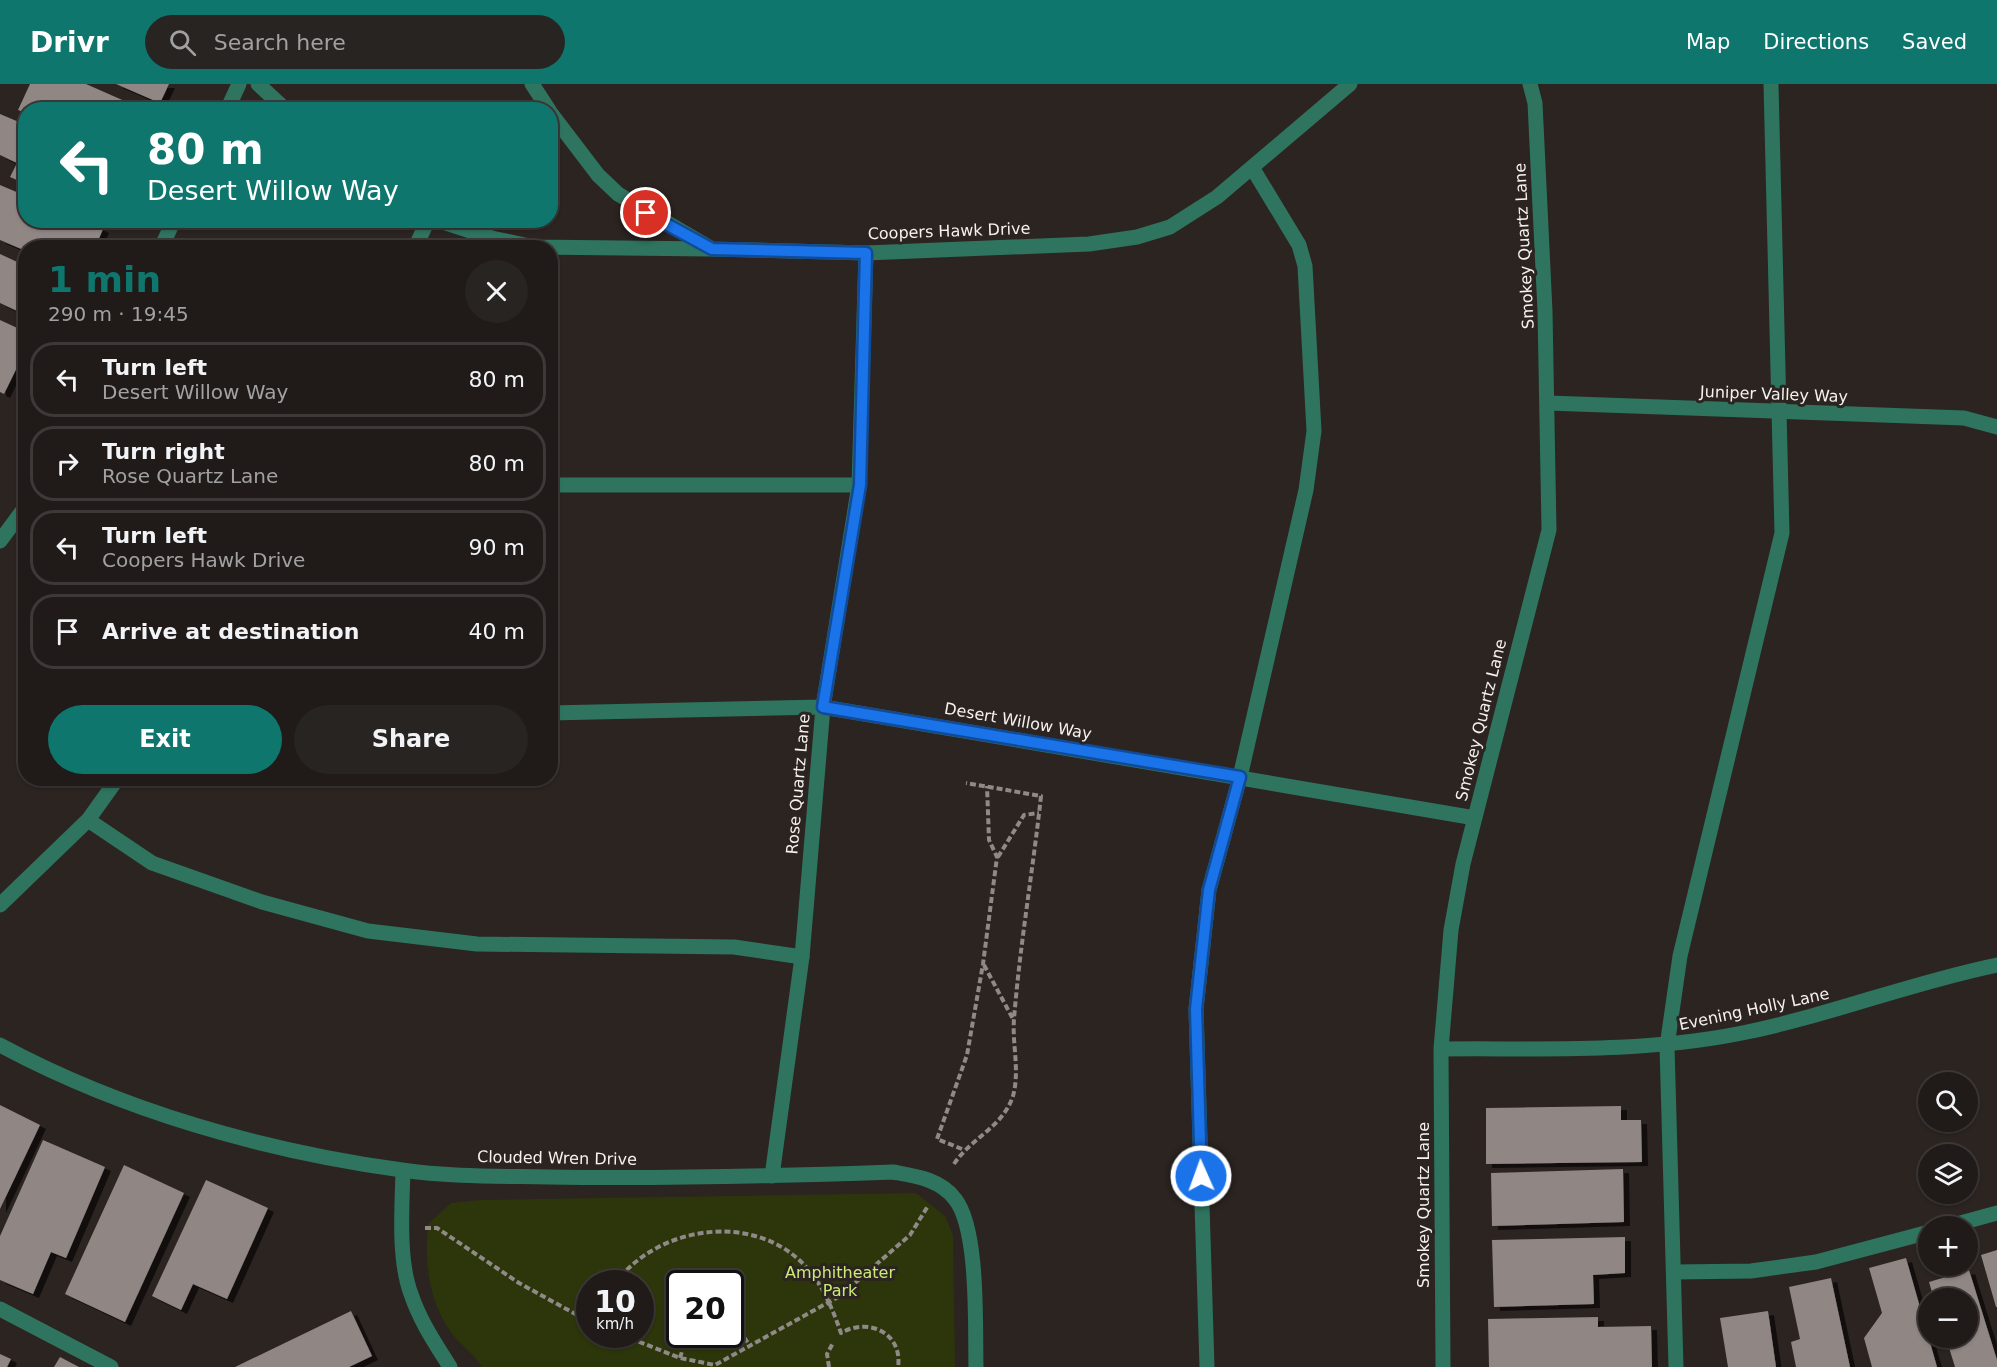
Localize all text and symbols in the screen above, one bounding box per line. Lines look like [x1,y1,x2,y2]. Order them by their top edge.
search box [145,15,565,69]
text: Drivr [30,26,109,59]
icon: search [166,26,199,59]
text: Search here [214,30,346,55]
text: Map [1686,30,1730,54]
text: Directions [1763,30,1869,54]
text: Saved [1902,30,1967,54]
text: 80 m [147,125,264,174]
icon: left [48,126,126,204]
street label: Smokey Quartz Lane [1510,163,1538,329]
text: Desert Willow Way [147,175,399,206]
pin [620,187,671,238]
icon: arrive [629,196,662,229]
street label: Coopers Hawk Drive [867,219,1031,243]
text: 1 min [48,259,161,300]
button: close [465,260,528,323]
text: 290 m · 19:45 [48,302,189,326]
text: Turn left [102,355,207,380]
icon: left [51,363,84,396]
text: 80 m [469,367,525,392]
text: Desert Willow Way [102,380,288,404]
street label: Juniper Valley Way [1699,382,1848,406]
text: Turn right [102,439,225,464]
icon: right [51,447,84,480]
text: 80 m [469,451,525,476]
text: Rose Quartz Lane [102,464,278,488]
text: Turn left [102,523,207,548]
icon: left [51,531,84,564]
text: 90 m [469,535,525,560]
text: Coopers Hawk Drive [102,548,305,572]
icon: arrive [51,615,84,648]
text: Arrive at destination [102,619,359,644]
text: 40 m [469,619,525,644]
street label: Smokey Quartz Lane [1452,637,1510,803]
street label: Desert Willow Way [943,699,1093,743]
button: Exit [48,705,282,774]
button: Share [294,705,528,774]
street label: Rose Quartz Lane [782,713,814,855]
street label: Evening Holly Lane [1677,984,1831,1034]
map controls [1918,1072,1978,1348]
button: search [1918,1072,1978,1132]
street label: Smokey Quartz Lane [1414,1122,1433,1288]
position arrow [1169,1144,1233,1208]
button: layers [1918,1144,1978,1204]
street label: Clouded Wren Drive [477,1147,637,1169]
button: + [1918,1216,1978,1276]
park label: Amphitheater Park [785,1263,895,1300]
speed limit sign: 20 [666,1270,744,1348]
text: 10 [594,1284,636,1319]
button: − [1918,1288,1978,1348]
text: km/h [596,1315,634,1333]

